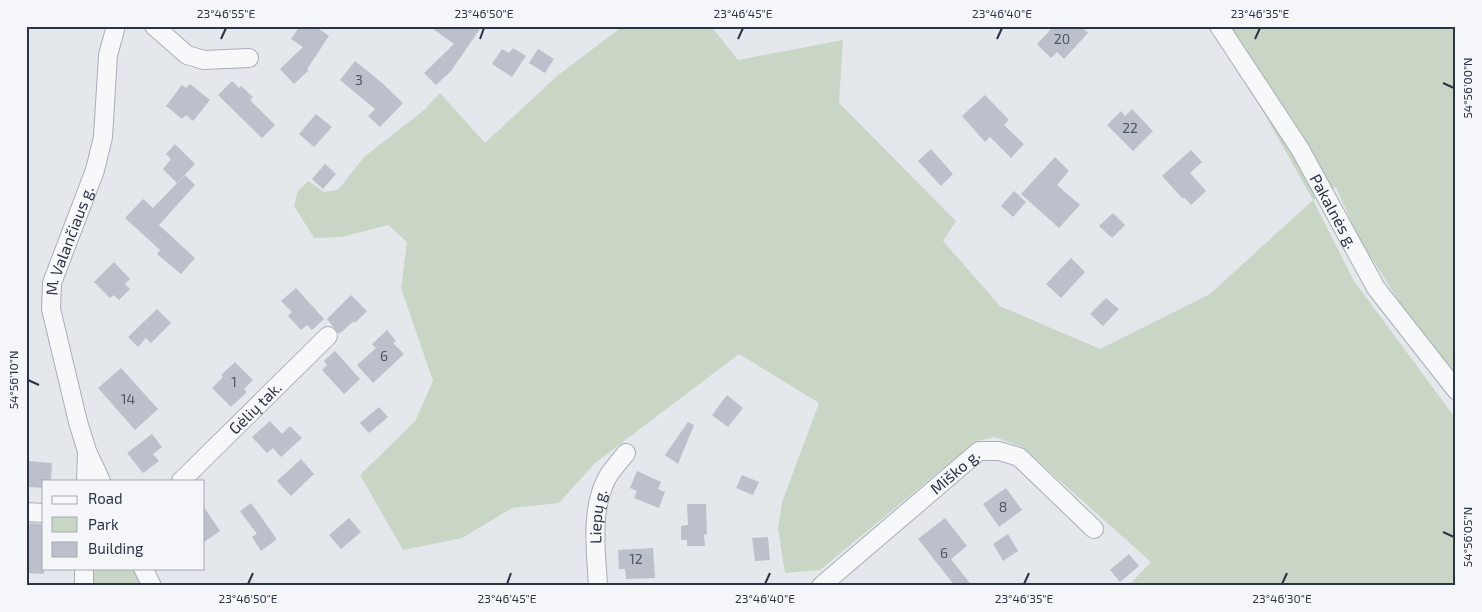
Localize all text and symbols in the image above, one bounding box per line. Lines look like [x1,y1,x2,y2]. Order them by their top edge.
text: 23°46'55"E [197,6,255,20]
text: 23°46'50"E [454,6,514,20]
text: 23°46'45"E [713,6,773,20]
text: 23°46'40"E [972,6,1032,20]
text: 23°46'35"E [1231,6,1290,20]
house number: 20 [1054,30,1070,47]
text: 54°56'00"N [1460,57,1474,119]
house number: 3 [355,71,363,88]
house number: 22 [1122,119,1138,136]
street label: Pakalnės g. [1306,170,1362,251]
street label: M. Valančiaus g. [42,183,97,296]
house number: 6 [380,347,388,364]
text: 54°56'10"N [6,351,20,409]
house number: 1 [231,373,237,390]
street label: Gėlių tak. [224,377,285,438]
house number: 14 [121,390,135,407]
street label: Miško g. [926,445,983,498]
legend [42,480,205,570]
street label: Liepų g. [585,486,611,544]
text: Road [88,489,123,507]
house number: 8 [999,498,1007,515]
text: 54°56'05"N [1460,507,1474,567]
text: Park [88,515,119,533]
text: Building [88,539,144,557]
house number: 6 [940,544,948,561]
house number: 12 [629,550,643,567]
text: 23°46'50"E [218,591,278,605]
text: 23°46'45"E [477,591,537,605]
text: 23°46'40"E [735,591,795,605]
text: 23°46'35"E [995,591,1054,605]
text: 23°46'30"E [1252,591,1312,605]

